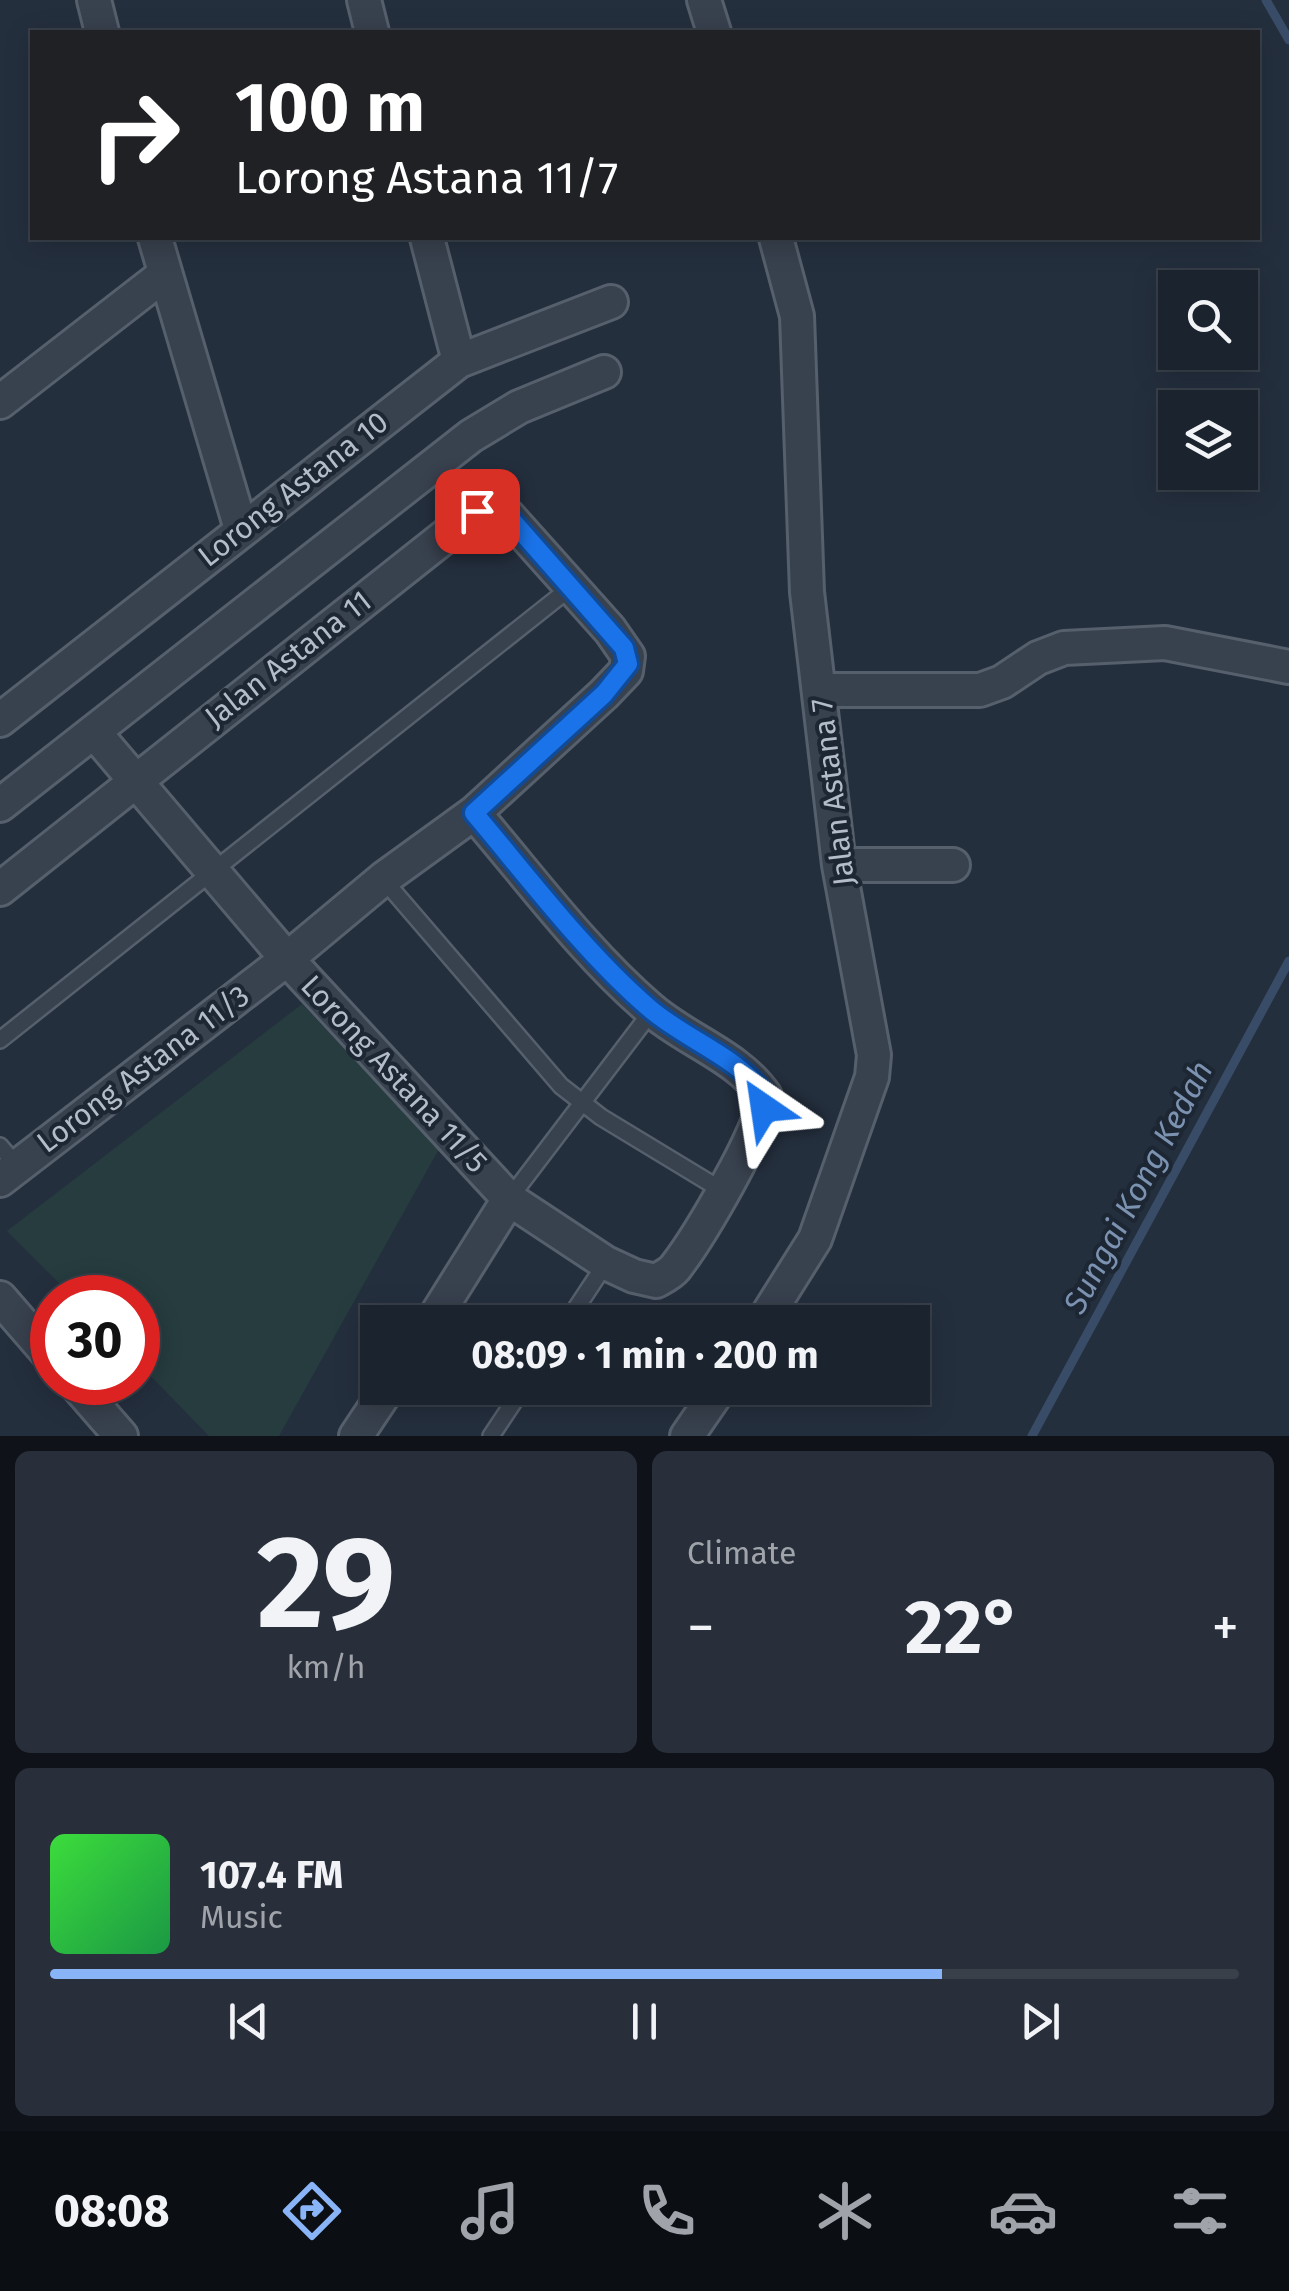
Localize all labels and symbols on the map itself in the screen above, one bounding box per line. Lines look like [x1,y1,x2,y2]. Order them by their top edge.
street label: Lorong Astana 10 [191,404,395,574]
pin [435,469,520,554]
street label: Jalan Astana 11 [198,583,378,735]
street label: Jalan Astana 7 [804,696,862,888]
street label: Lorong Astana 11/5 [293,968,495,1180]
street label: Lorong Astana 11/3 [30,978,256,1160]
water label: Sungai Kong Kedah [1055,1054,1221,1321]
position arrow [712,1056,816,1160]
speed limit sign: 30 [30,1275,160,1405]

